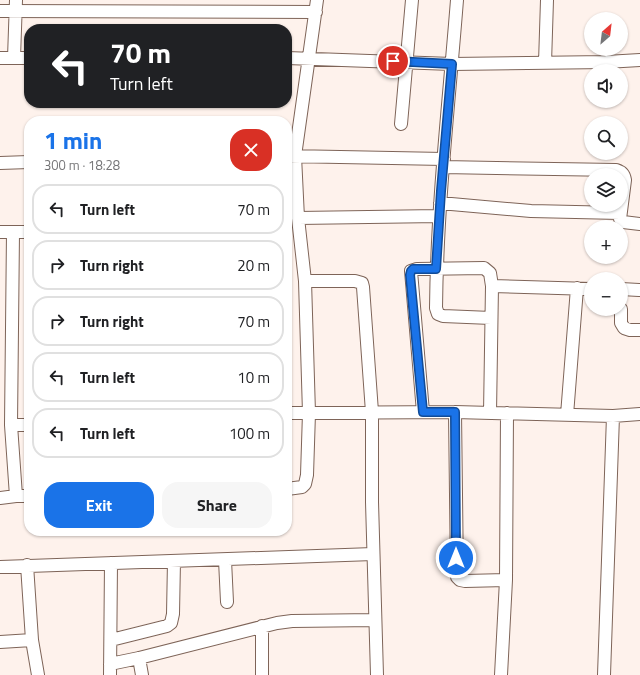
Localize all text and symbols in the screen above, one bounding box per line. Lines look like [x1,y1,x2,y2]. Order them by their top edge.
north arrow [584,12,628,56]
map controls [584,12,628,316]
text: 70 m [110,31,171,74]
icon: left [44,40,96,92]
pin [376,44,410,78]
icon: arrive [382,50,404,72]
button: sound [584,64,628,108]
text: Turn left [110,70,173,97]
button: search [584,116,628,160]
text: 1 min [44,122,102,158]
button: close [230,129,272,171]
text: 300 m · 18:28 [44,155,120,175]
button: layers [584,168,628,212]
icon: left [46,198,68,220]
text: Turn left [80,198,135,221]
text: 70 m [237,198,270,221]
button: + [584,220,628,264]
icon: right [46,254,68,276]
text: Turn right [80,254,144,277]
text: 20 m [237,254,270,277]
button: − [584,272,628,316]
icon: right [46,310,68,332]
text: Turn right [80,310,144,333]
text: 70 m [237,310,270,333]
icon: left [46,366,68,388]
text: Turn left [80,366,135,389]
text: 10 m [237,366,270,389]
icon: left [46,422,68,444]
text: Turn left [80,422,135,445]
text: 100 m [229,422,270,445]
button: Exit [44,482,154,528]
button: Share [162,482,272,528]
position arrow [435,537,477,579]

